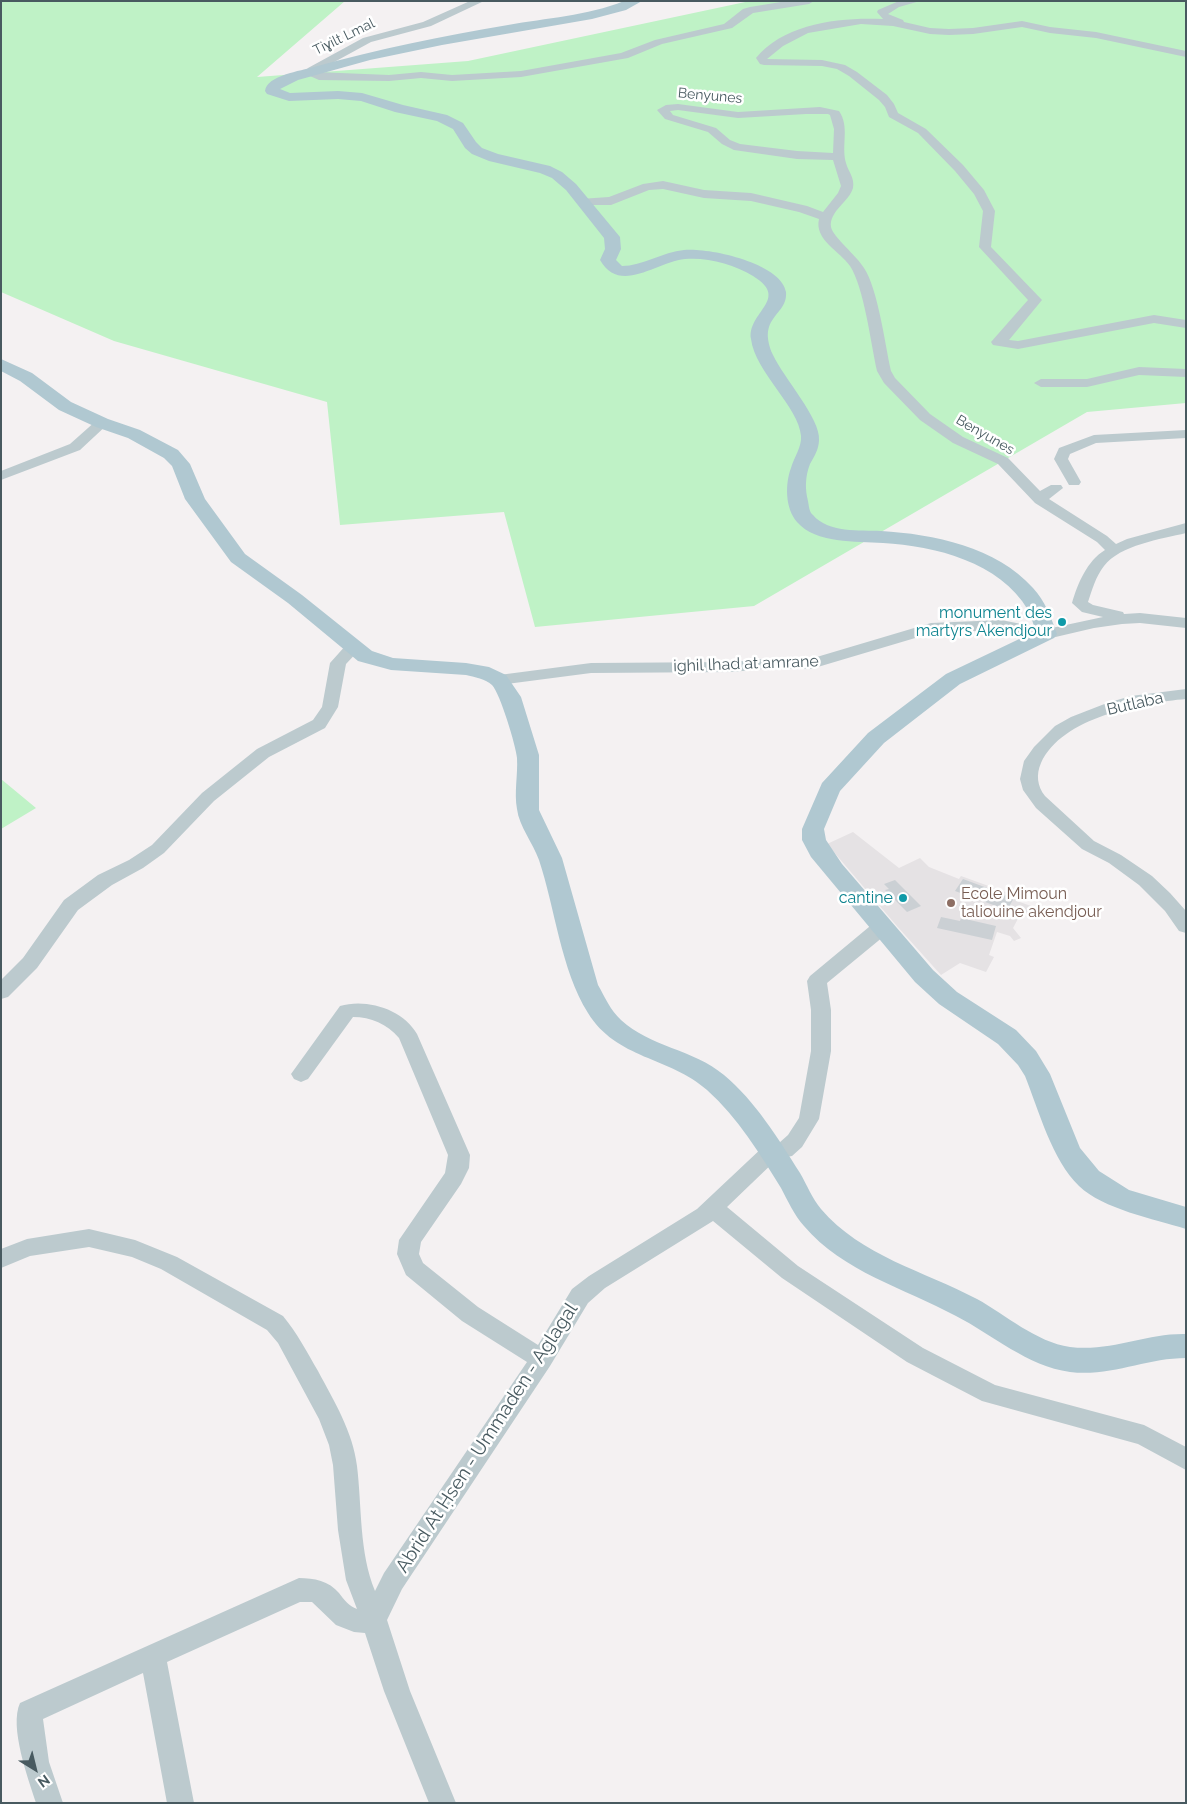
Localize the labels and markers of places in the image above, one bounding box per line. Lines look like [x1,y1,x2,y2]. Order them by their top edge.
place label: monument des martyrs Akendjour [916,603,1052,641]
marker: monument des martyrs Akendjour [1056,616,1068,628]
place label: Ecole Mimoun taliouine akendjour [961,884,1102,922]
place label: cantine [839,888,893,908]
marker: cantine [897,892,909,904]
marker: Ecole Mimoun taliouine akendjour [945,897,957,909]

